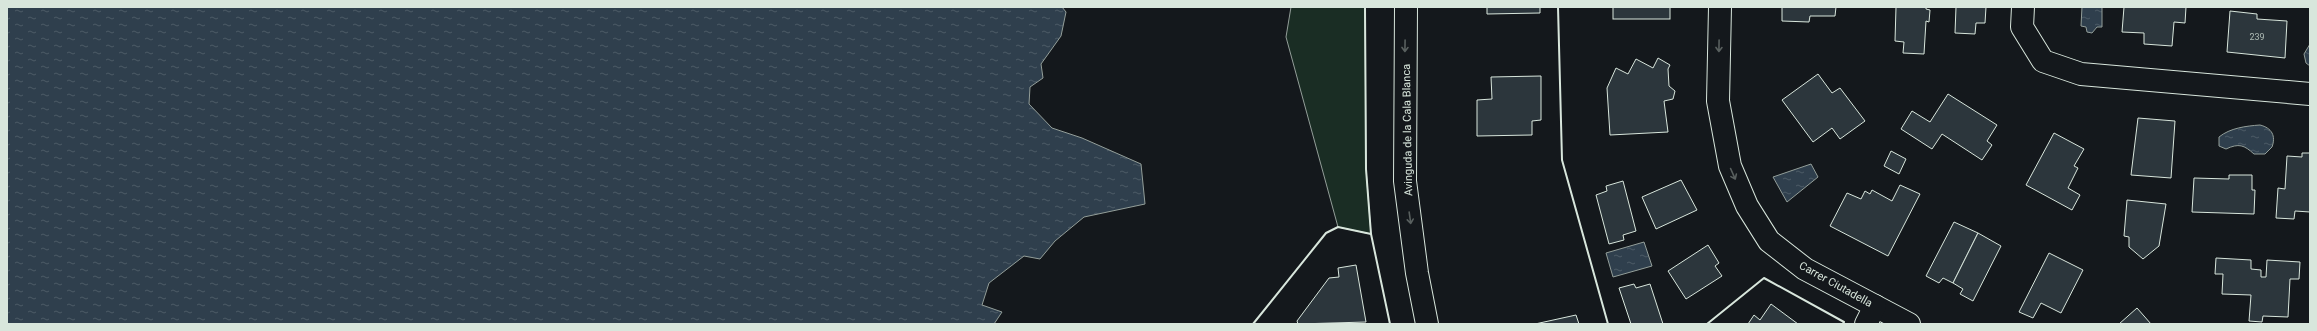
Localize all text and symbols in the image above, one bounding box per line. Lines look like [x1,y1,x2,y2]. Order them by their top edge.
house number: 239 [2249,32,2265,42]
one-way arrow [1401,39,1409,52]
one-way arrow [1715,39,1723,52]
street label: Avinguda de la Cala Blanca [1400,64,1415,196]
one-way arrow [1730,168,1738,180]
one-way arrow [1406,211,1414,224]
street label: Carrer Ciutadella [1797,259,1875,310]

